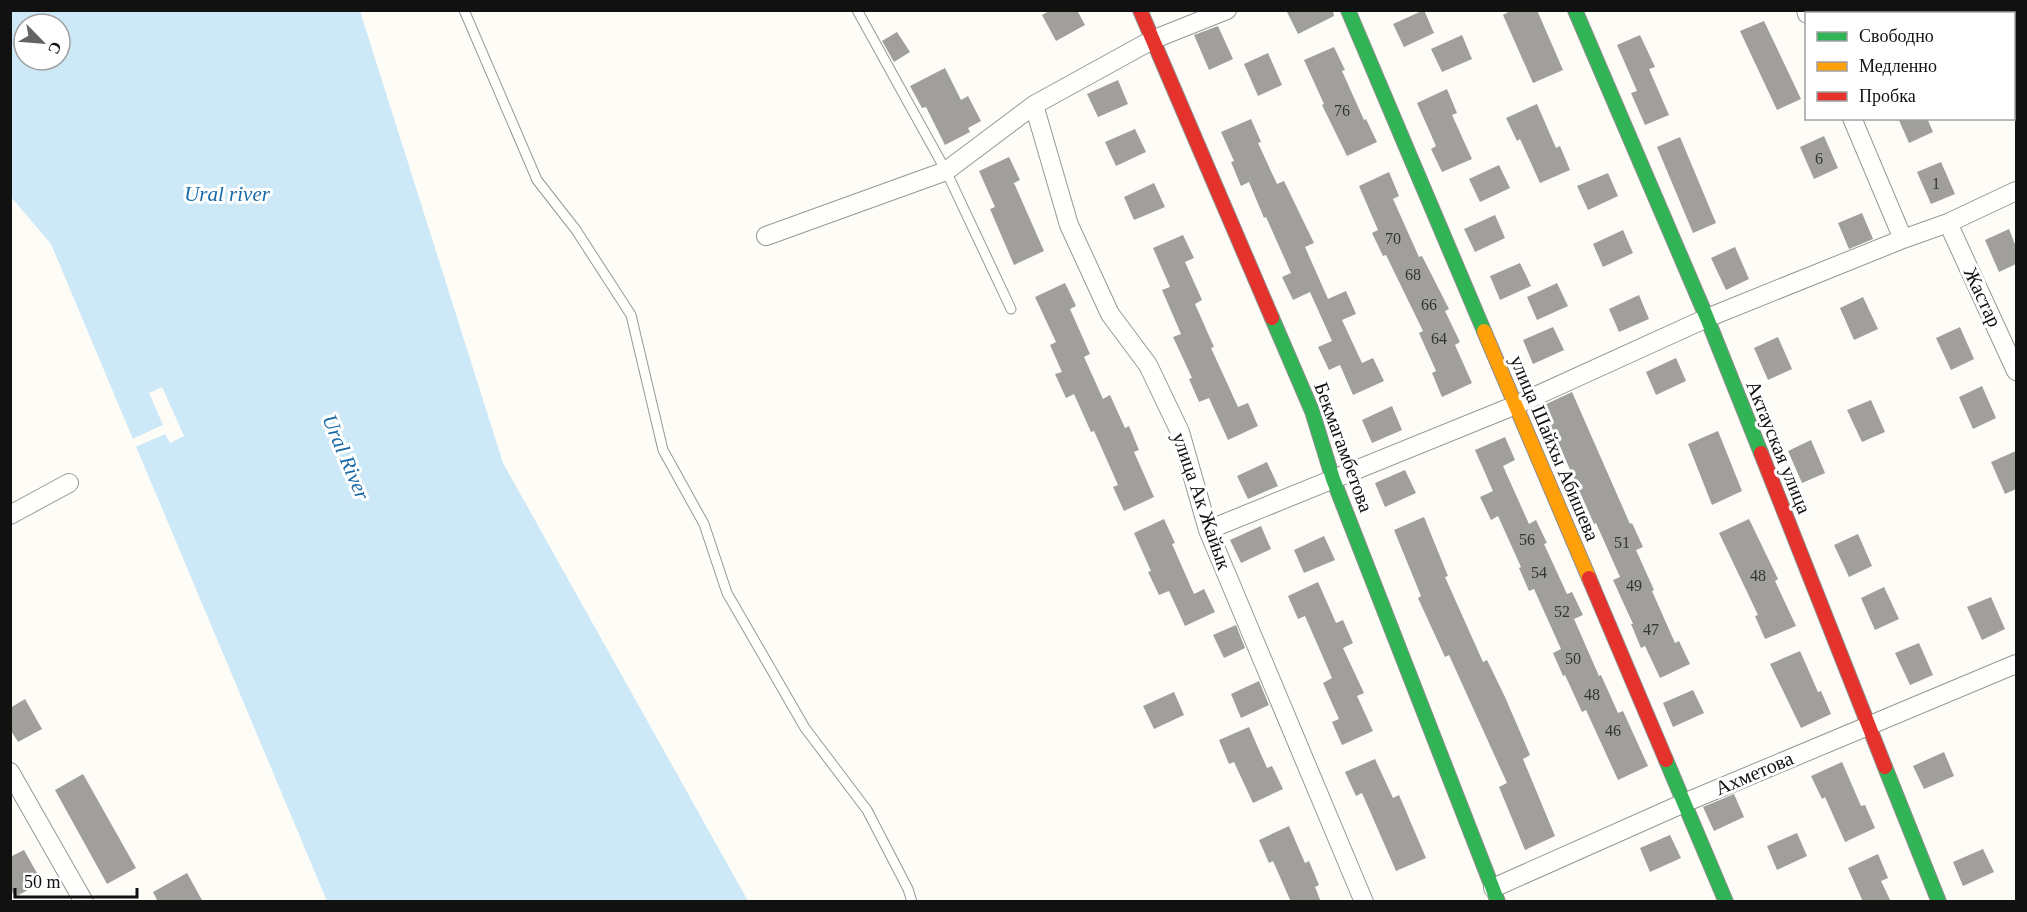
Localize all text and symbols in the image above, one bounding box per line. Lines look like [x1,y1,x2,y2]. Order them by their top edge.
north arrow [12,12,72,72]
legend [1805,12,2015,120]
text: Свободно [1859,26,1934,46]
text: С [45,39,65,57]
text: Медленно [1859,56,1937,76]
text: Пробка [1859,86,1916,106]
house number: 76 [1334,102,1350,119]
house number: 6 [1815,150,1823,167]
house number: 1 [1932,175,1940,192]
water label: Ural river [184,182,271,206]
house number: 70 [1385,230,1401,247]
street label: Жастар [1959,264,2006,331]
house number: 68 [1405,266,1421,283]
house number: 66 [1421,296,1437,313]
house number: 64 [1431,330,1447,347]
street label: улица Шайхы Абишева [1505,352,1604,544]
street label: Актауская улица [1741,377,1816,517]
street label: Бекмагамбетова [1310,379,1378,515]
water label: Ural River [317,411,375,504]
street label: улица Ак Жайык [1167,429,1236,573]
house number: 56 [1519,531,1535,548]
house number: 51 [1614,534,1630,551]
house number: 54 [1531,564,1547,581]
house number: 48 [1750,567,1766,584]
house number: 49 [1626,577,1642,594]
house number: 52 [1554,603,1570,620]
house number: 47 [1643,621,1659,638]
house number: 50 [1565,650,1581,667]
house number: 48 [1584,686,1600,703]
house number: 46 [1605,722,1621,739]
street label: Ахметова [1712,747,1796,799]
scale bar [15,861,136,899]
text: 50 m [24,872,61,892]

